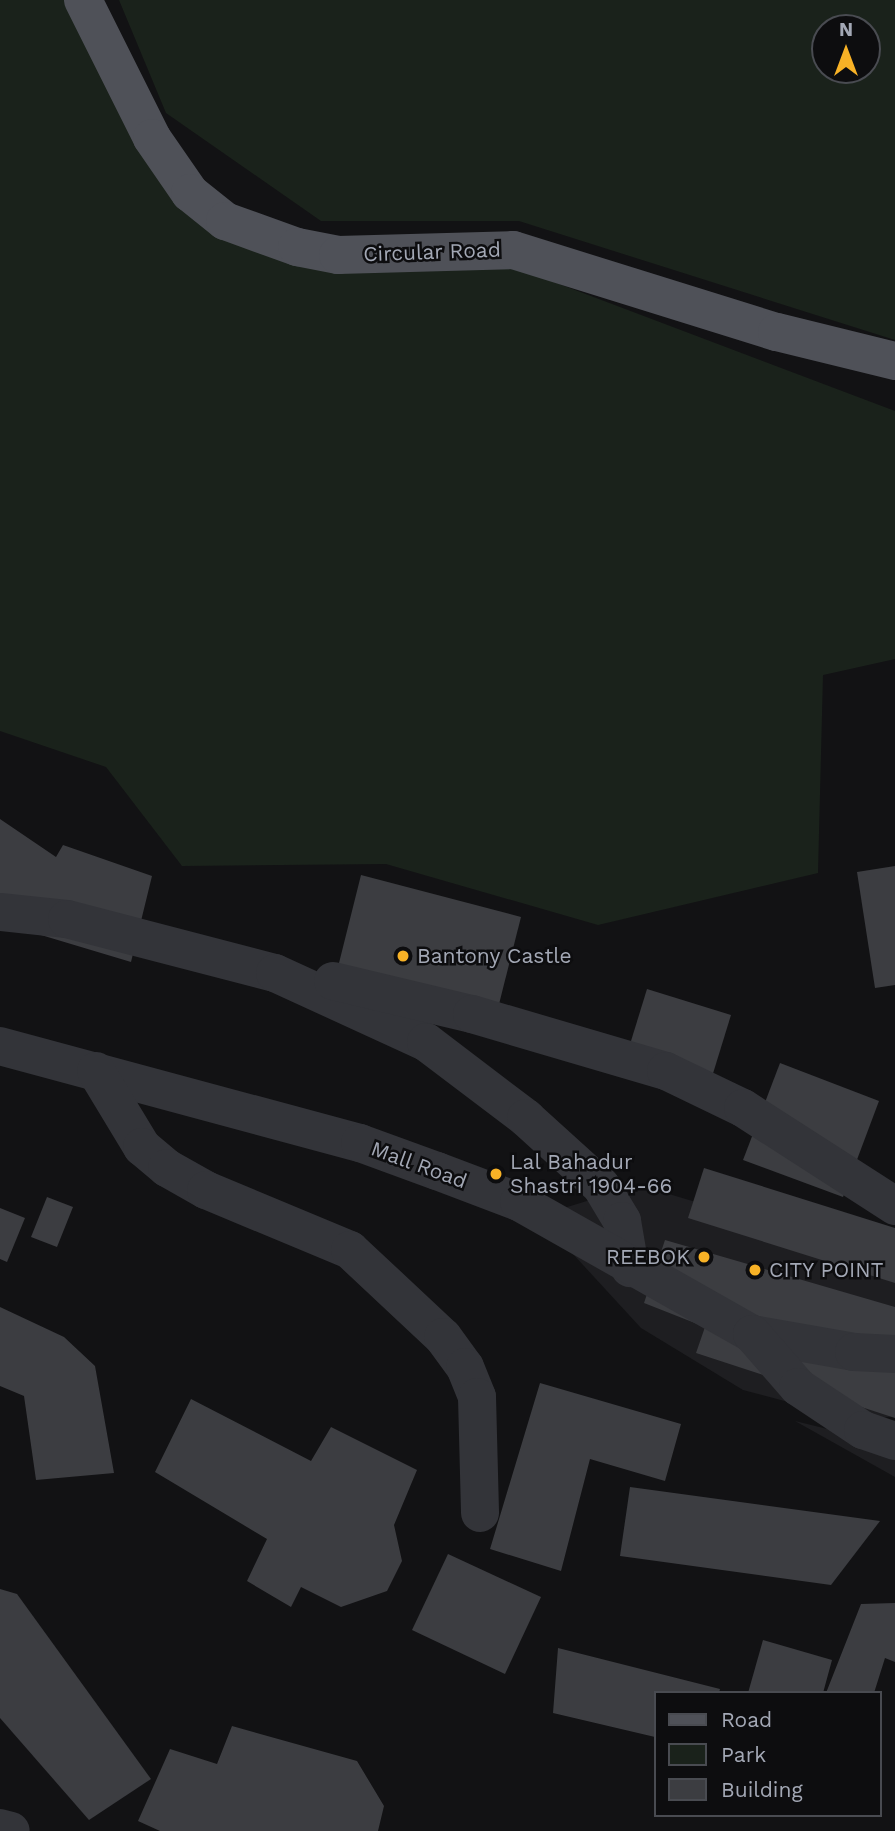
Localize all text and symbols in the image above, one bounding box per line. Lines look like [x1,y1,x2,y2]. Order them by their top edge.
north arrow [811,14,881,84]
text: N [839,18,853,41]
street label: Circular Road [362,237,502,267]
place label: Bantony Castle [417,943,572,969]
marker: Bantony Castle [395,948,411,964]
street label: Mall Road [367,1136,471,1194]
place label: Lal Bahadur Shastri 1904-66 [510,1149,673,1199]
marker: Lal Bahadur Shastri 1904-66 [488,1166,504,1182]
place label: REEBOK [606,1244,690,1270]
marker: REEBOK [696,1249,712,1265]
place label: CITY POINT [769,1257,884,1283]
marker: CITY POINT [747,1262,763,1278]
legend [654,1691,881,1817]
text: Road [721,1707,772,1732]
text: Park [721,1742,766,1767]
text: Building [721,1777,803,1802]

